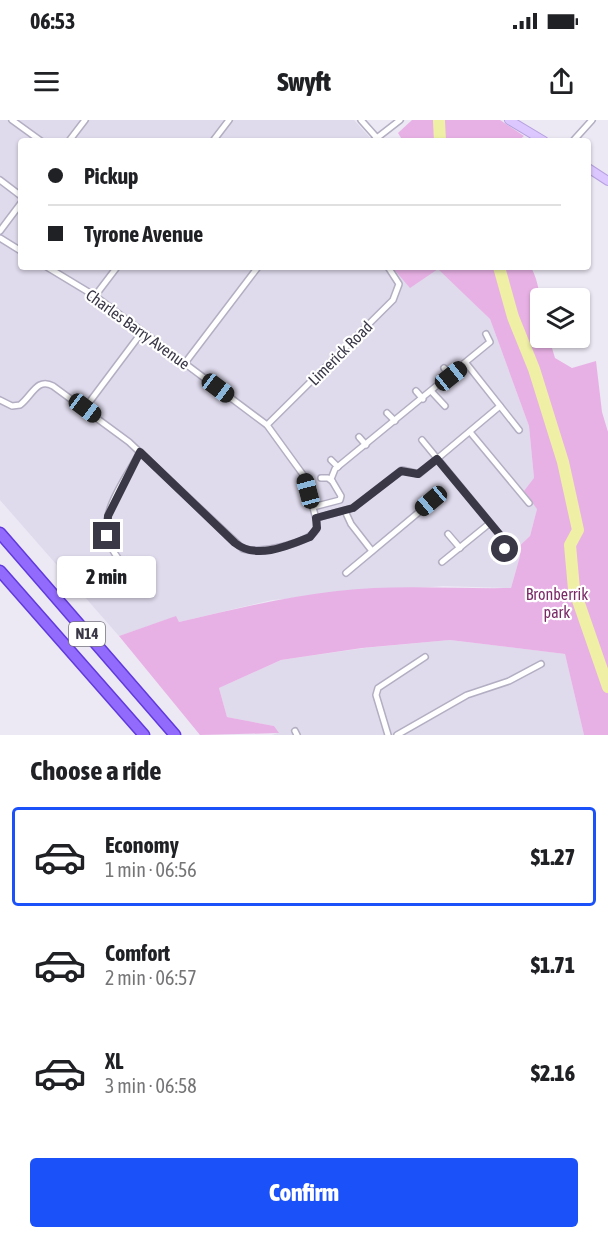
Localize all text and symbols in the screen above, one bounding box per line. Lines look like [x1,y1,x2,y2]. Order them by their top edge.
text: 06:53 [30,8,75,34]
icon: menu [30,65,63,98]
icon: share [545,65,578,98]
text: Swyft [277,66,331,97]
text: Pickup [84,163,139,189]
text: Tyrone Avenue [84,221,203,247]
street label: Charles Barry Avenue [82,285,193,373]
map controls [530,288,590,348]
button: layers [530,288,590,348]
street label: Limerick Road [304,317,376,389]
car [431,358,471,394]
car [198,370,238,406]
car [65,390,105,426]
car [295,471,321,511]
car [411,483,451,519]
route end [93,522,120,549]
route start [491,535,518,562]
callout: 2 min [57,557,156,599]
text: 2 min [86,565,127,588]
park label: Bronberrik park [526,585,588,622]
road number: N14 [69,622,105,646]
text: Choose a ride [30,755,162,786]
icon: car [33,830,87,884]
text: Economy [105,832,179,858]
text: $1.27 [531,844,575,870]
text: 1 min · 06:56 [105,858,197,881]
icon: car [33,938,87,992]
text: Comfort [105,940,170,966]
text: $1.71 [531,952,575,978]
text: 2 min · 06:57 [105,966,197,989]
icon: car [33,1046,87,1100]
text: XL [105,1048,123,1074]
text: $2.16 [531,1060,575,1086]
text: 3 min · 06:58 [105,1074,197,1097]
button: Confirm [30,1158,578,1227]

